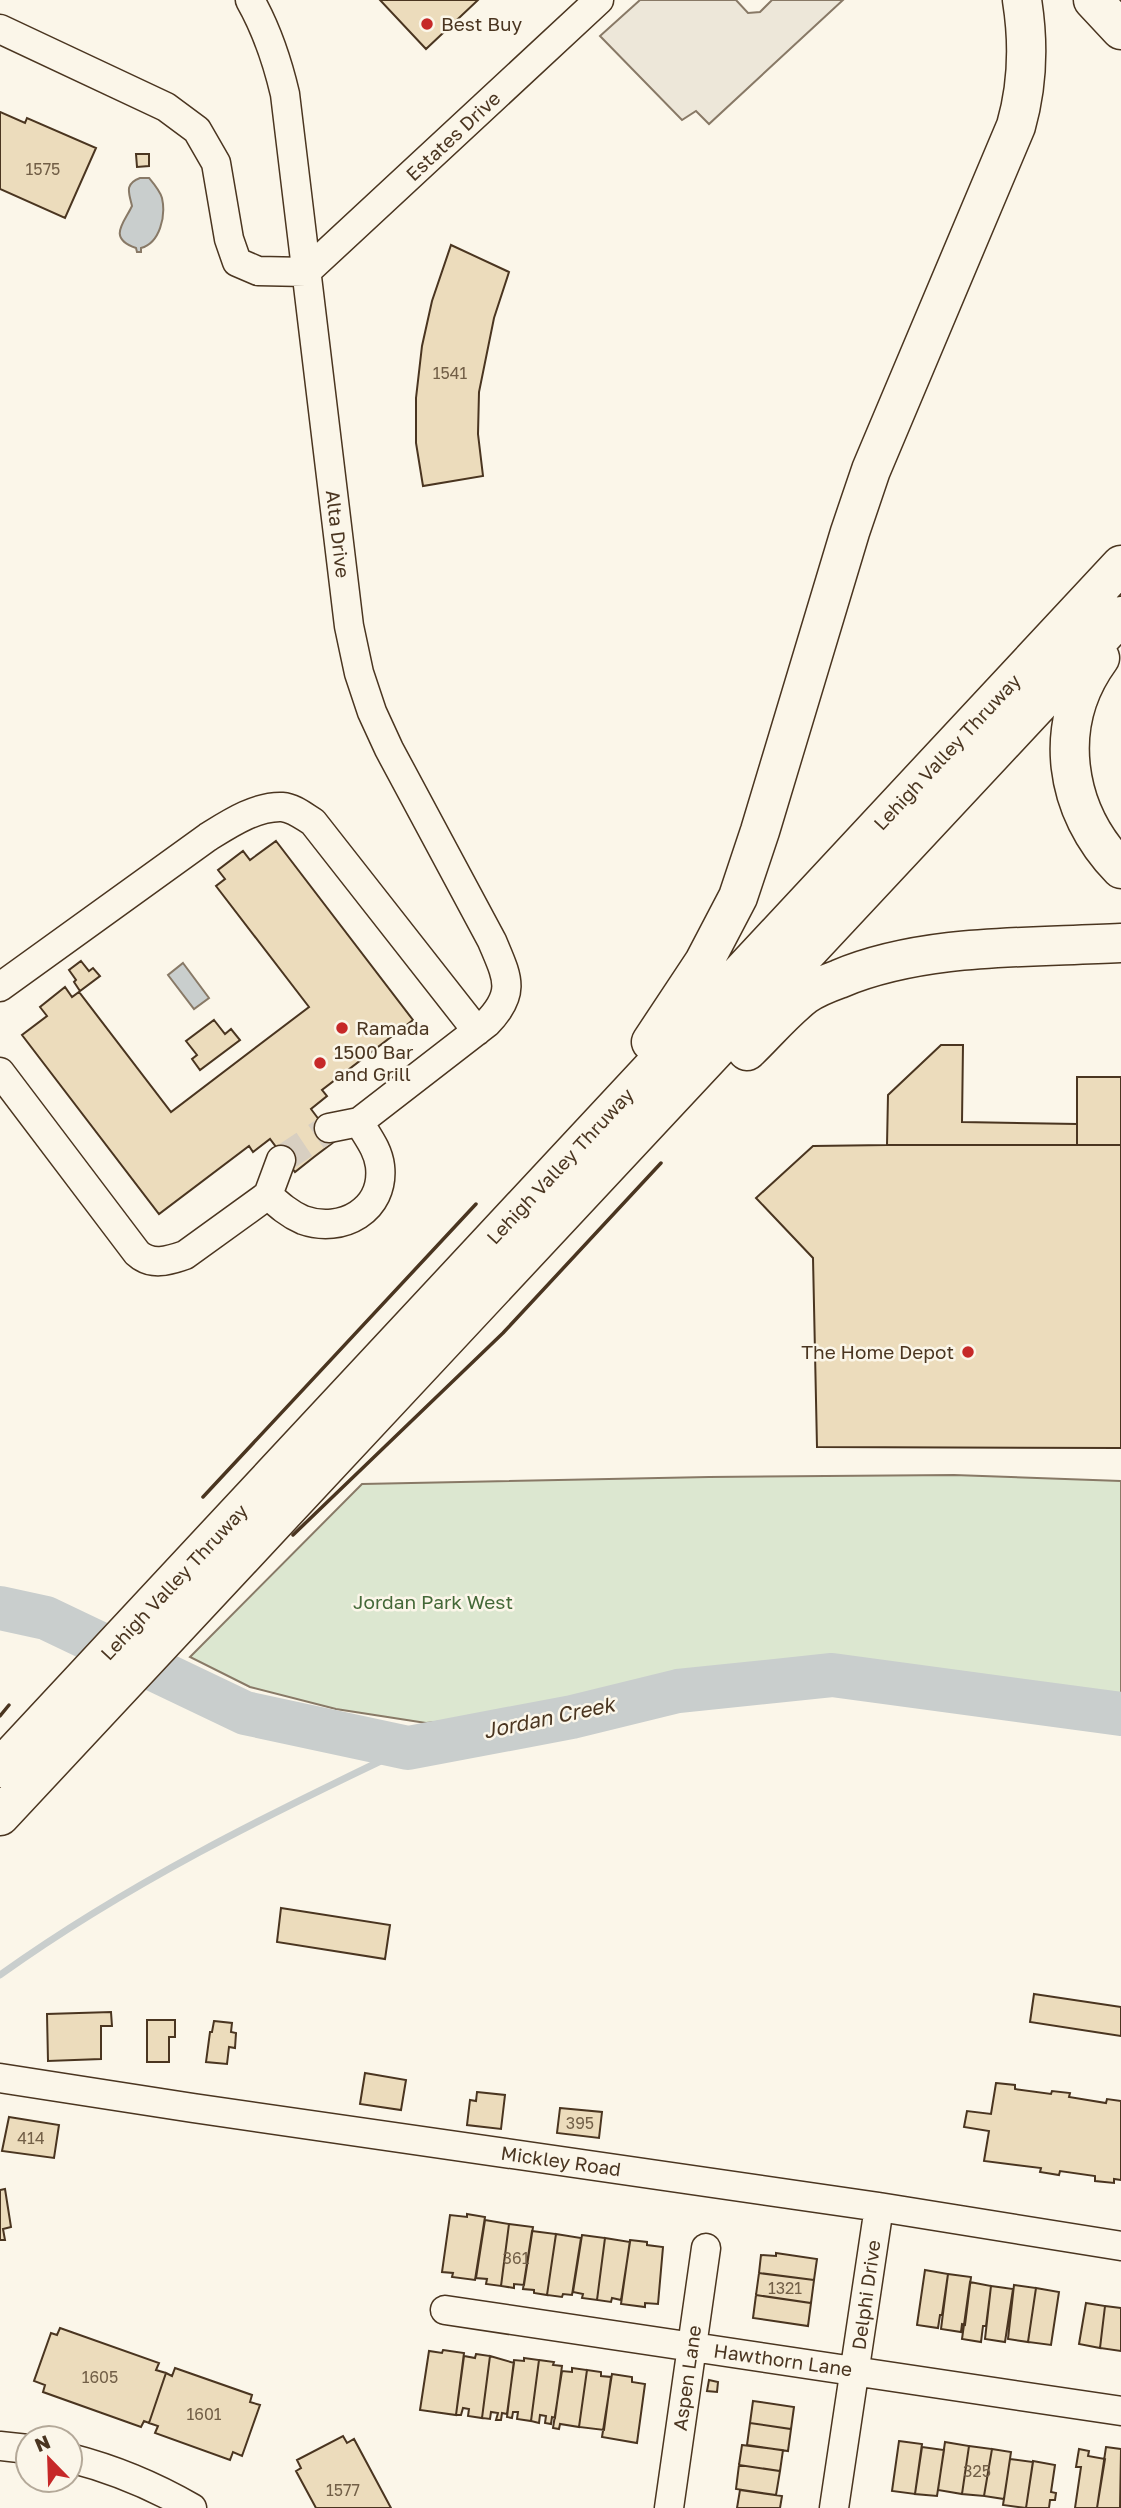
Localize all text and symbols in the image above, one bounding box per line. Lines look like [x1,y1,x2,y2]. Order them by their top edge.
place label: Best Buy [441,12,522,35]
marker: Best Buy [419,16,435,32]
street label: Estates Drive [401,86,505,185]
house number: 1575 [26,159,60,179]
house number: 1541 [433,363,468,383]
street label: Alta Drive [322,489,355,579]
street label: Lehigh Valley Thruway [868,668,1025,835]
place label: Ramada [356,1016,429,1039]
marker: Ramada [334,1020,350,1036]
place label: 1500 Bar and Grill [334,1040,414,1085]
marker: 1500 Bar and Grill [312,1055,328,1071]
street label: Lehigh Valley Thruway [481,1082,638,1249]
place label: The Home Depot [801,1340,954,1363]
marker: The Home Depot [960,1344,976,1360]
street label: Lehigh Valley Thruway [95,1498,252,1665]
park label: Jordan Park West [353,1590,513,1613]
water label: Jordan Creek [481,1690,619,1744]
house number: 395 [566,2113,594,2133]
house number: 414 [17,2128,45,2148]
street label: Mickley Road [500,2141,623,2180]
street label: Delphi Drive [846,2239,885,2351]
house number: 361 [503,2248,530,2268]
house number: 1321 [768,2278,802,2298]
street label: Aspen Lane [668,2324,705,2432]
street label: Hawthorn Lane [712,2338,854,2381]
house number: 1605 [82,2367,118,2387]
house number: 1601 [186,2404,222,2424]
north arrow [14,2424,84,2494]
text: N [31,2429,53,2456]
house number: 325 [963,2461,991,2481]
house number: 1577 [326,2480,360,2500]

